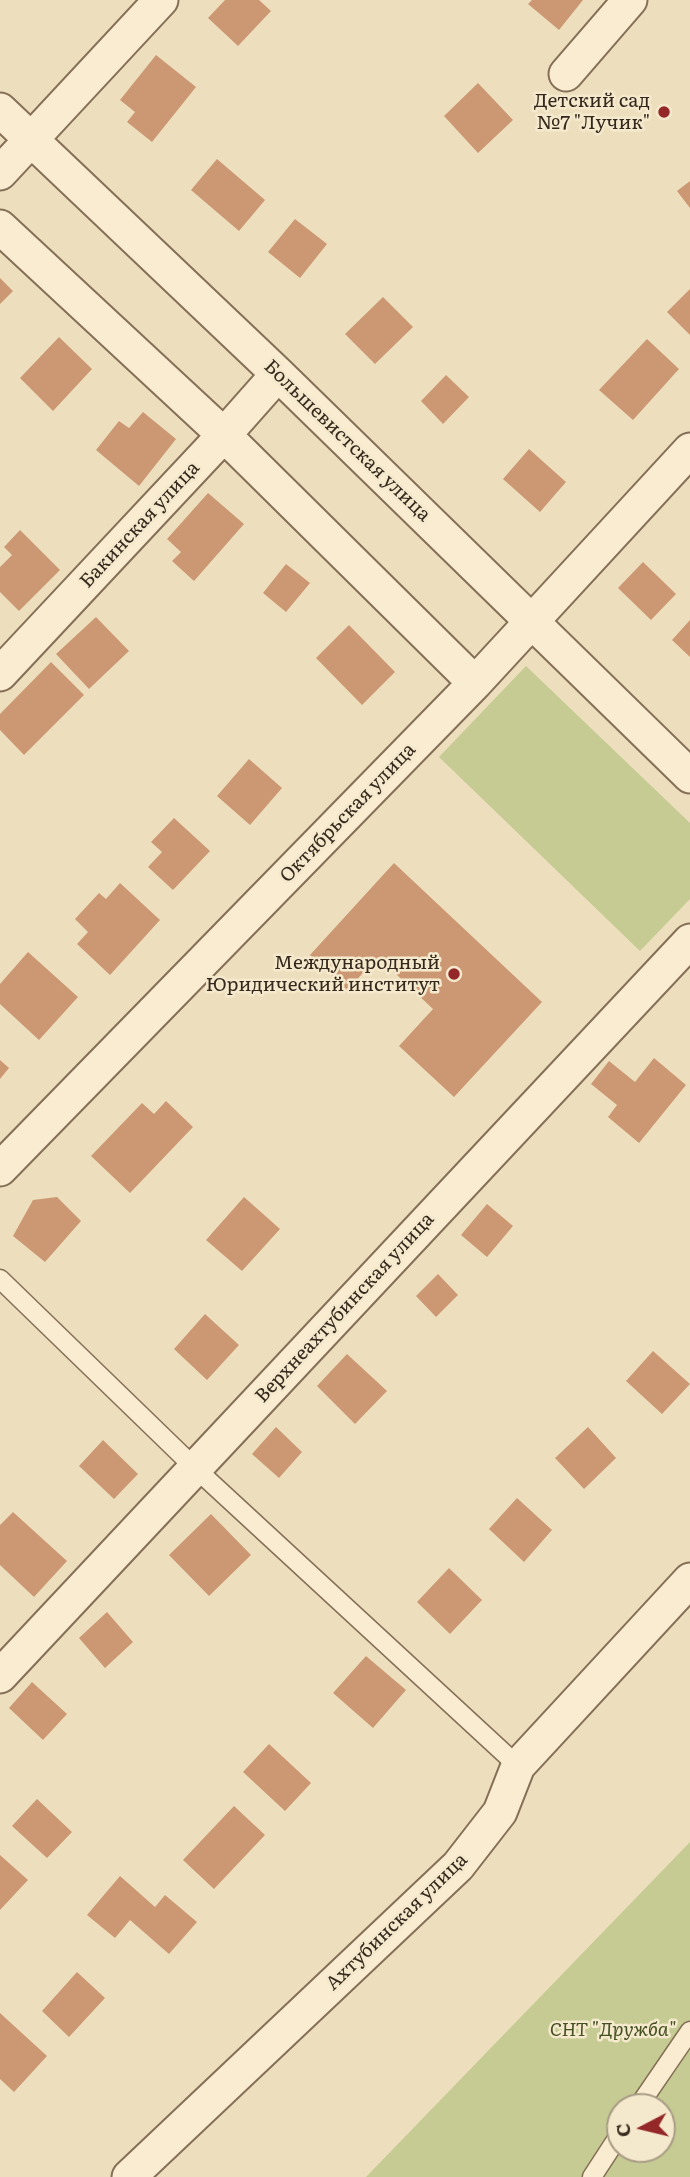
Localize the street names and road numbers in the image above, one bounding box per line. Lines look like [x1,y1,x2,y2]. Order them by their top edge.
street label: Большевистская улица [259,355,435,527]
street label: Бакинская улица [75,457,205,593]
street label: Октябрьская улица [275,738,421,888]
street label: Верхнеахтубинская улица [251,1208,439,1408]
street label: Ахтубинская улица [322,1849,472,1995]

